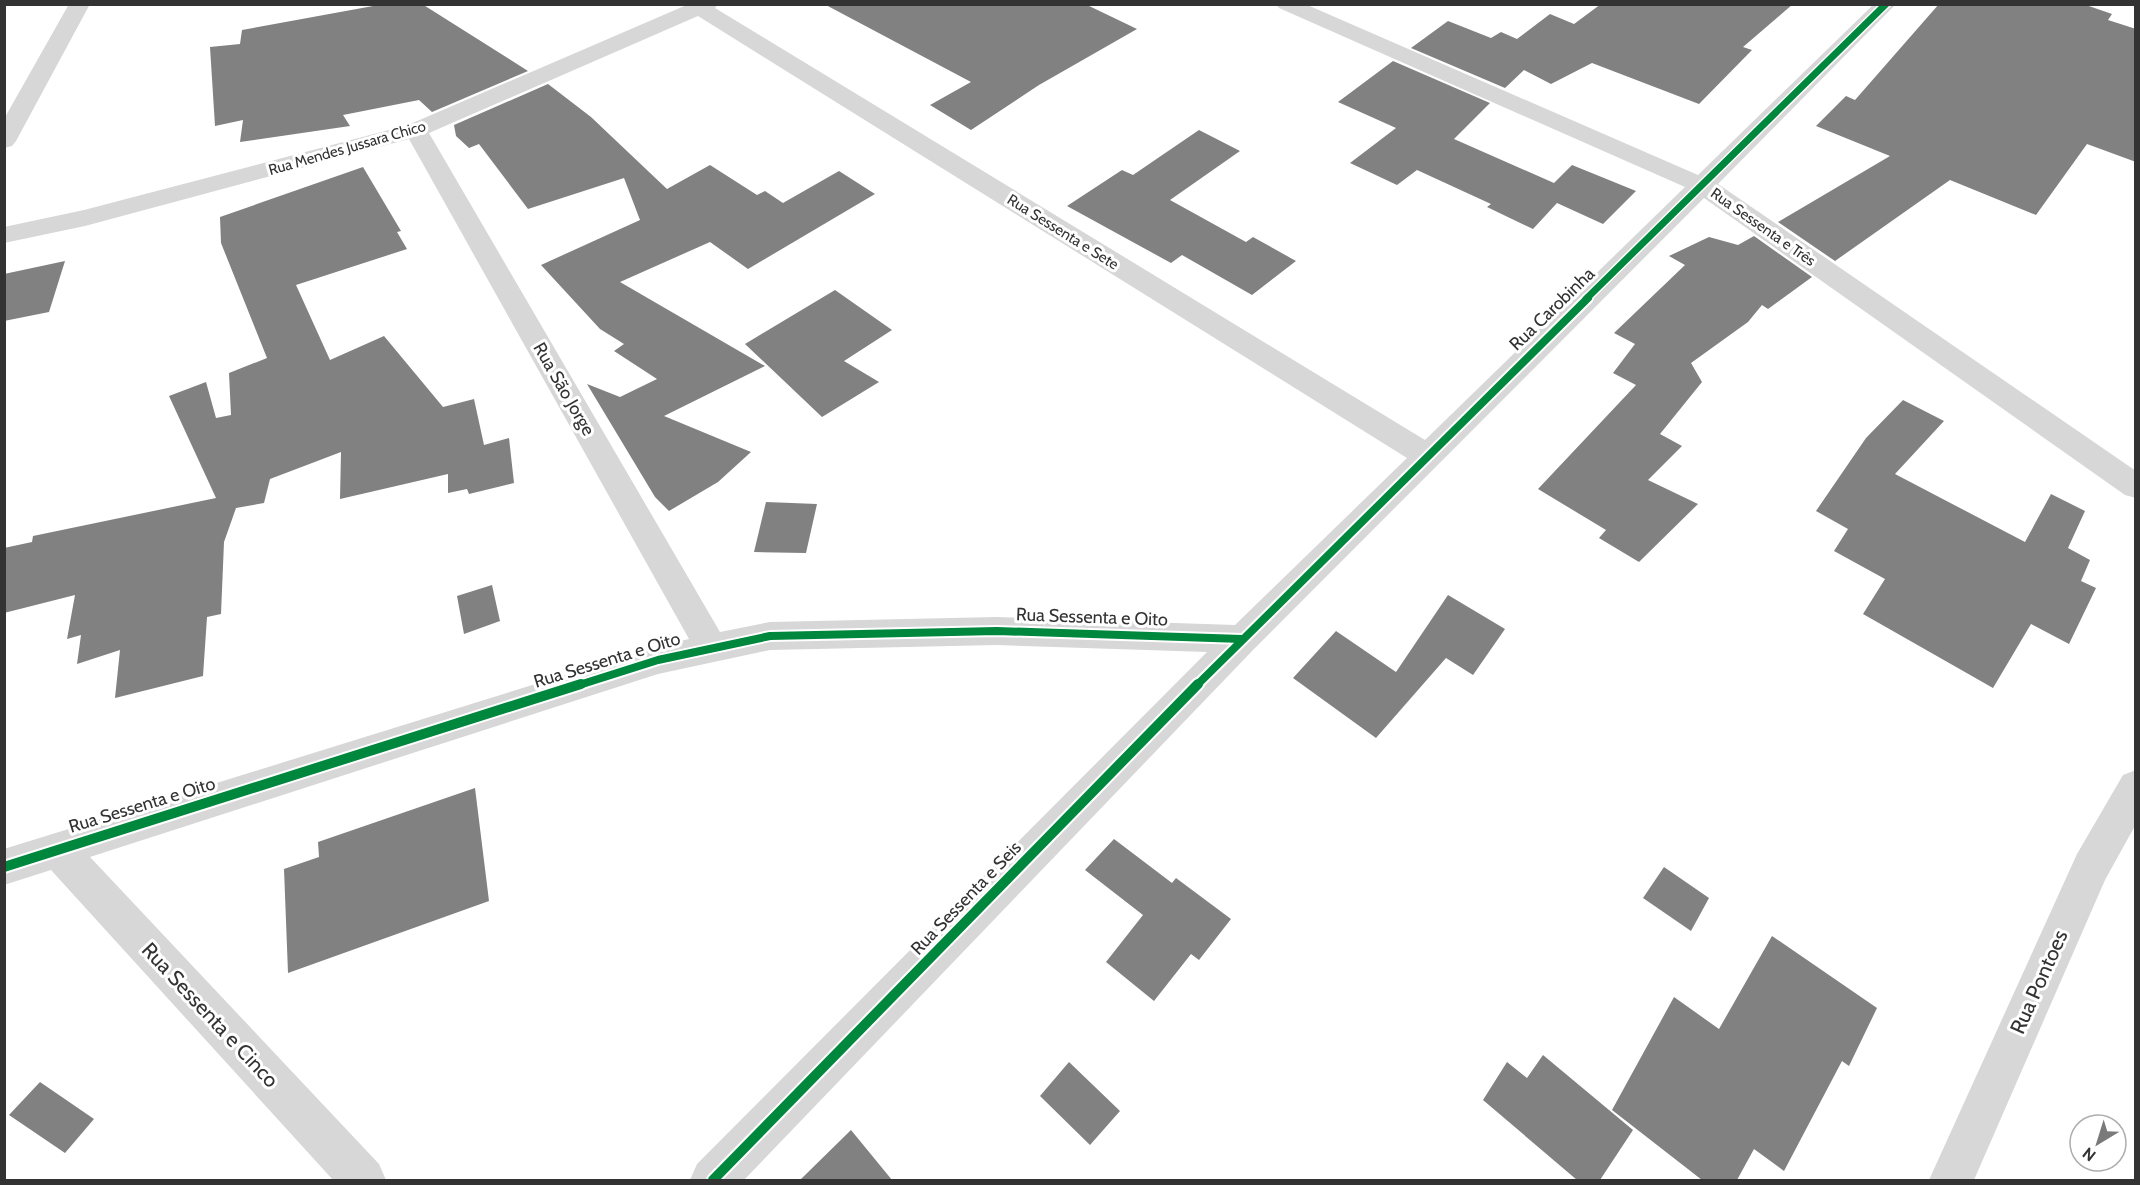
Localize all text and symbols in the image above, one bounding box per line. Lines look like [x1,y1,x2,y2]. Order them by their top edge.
street label: Rua Mendes Jussara Chico [266,117,428,179]
street label: Rua Sessenta e Três [1707,184,1819,270]
street label: Rua Sessenta e Sete [1004,190,1122,274]
street label: Rua Carobinha [1505,263,1600,355]
street label: Rua São Jorge [529,339,599,439]
street label: Rua Sessenta e Oito [1016,603,1168,631]
street label: Rua Sessenta e Oito [531,627,683,693]
street label: Rua Sessenta e Oito [66,772,218,838]
street label: Rua Sessenta e Seis [906,837,1026,959]
street label: Rua Pontoes [2005,926,2073,1038]
street label: Rua Sessenta e Cinco [137,937,284,1092]
north arrow [2068,1113,2128,1173]
text: N [2079,1143,2099,1165]

